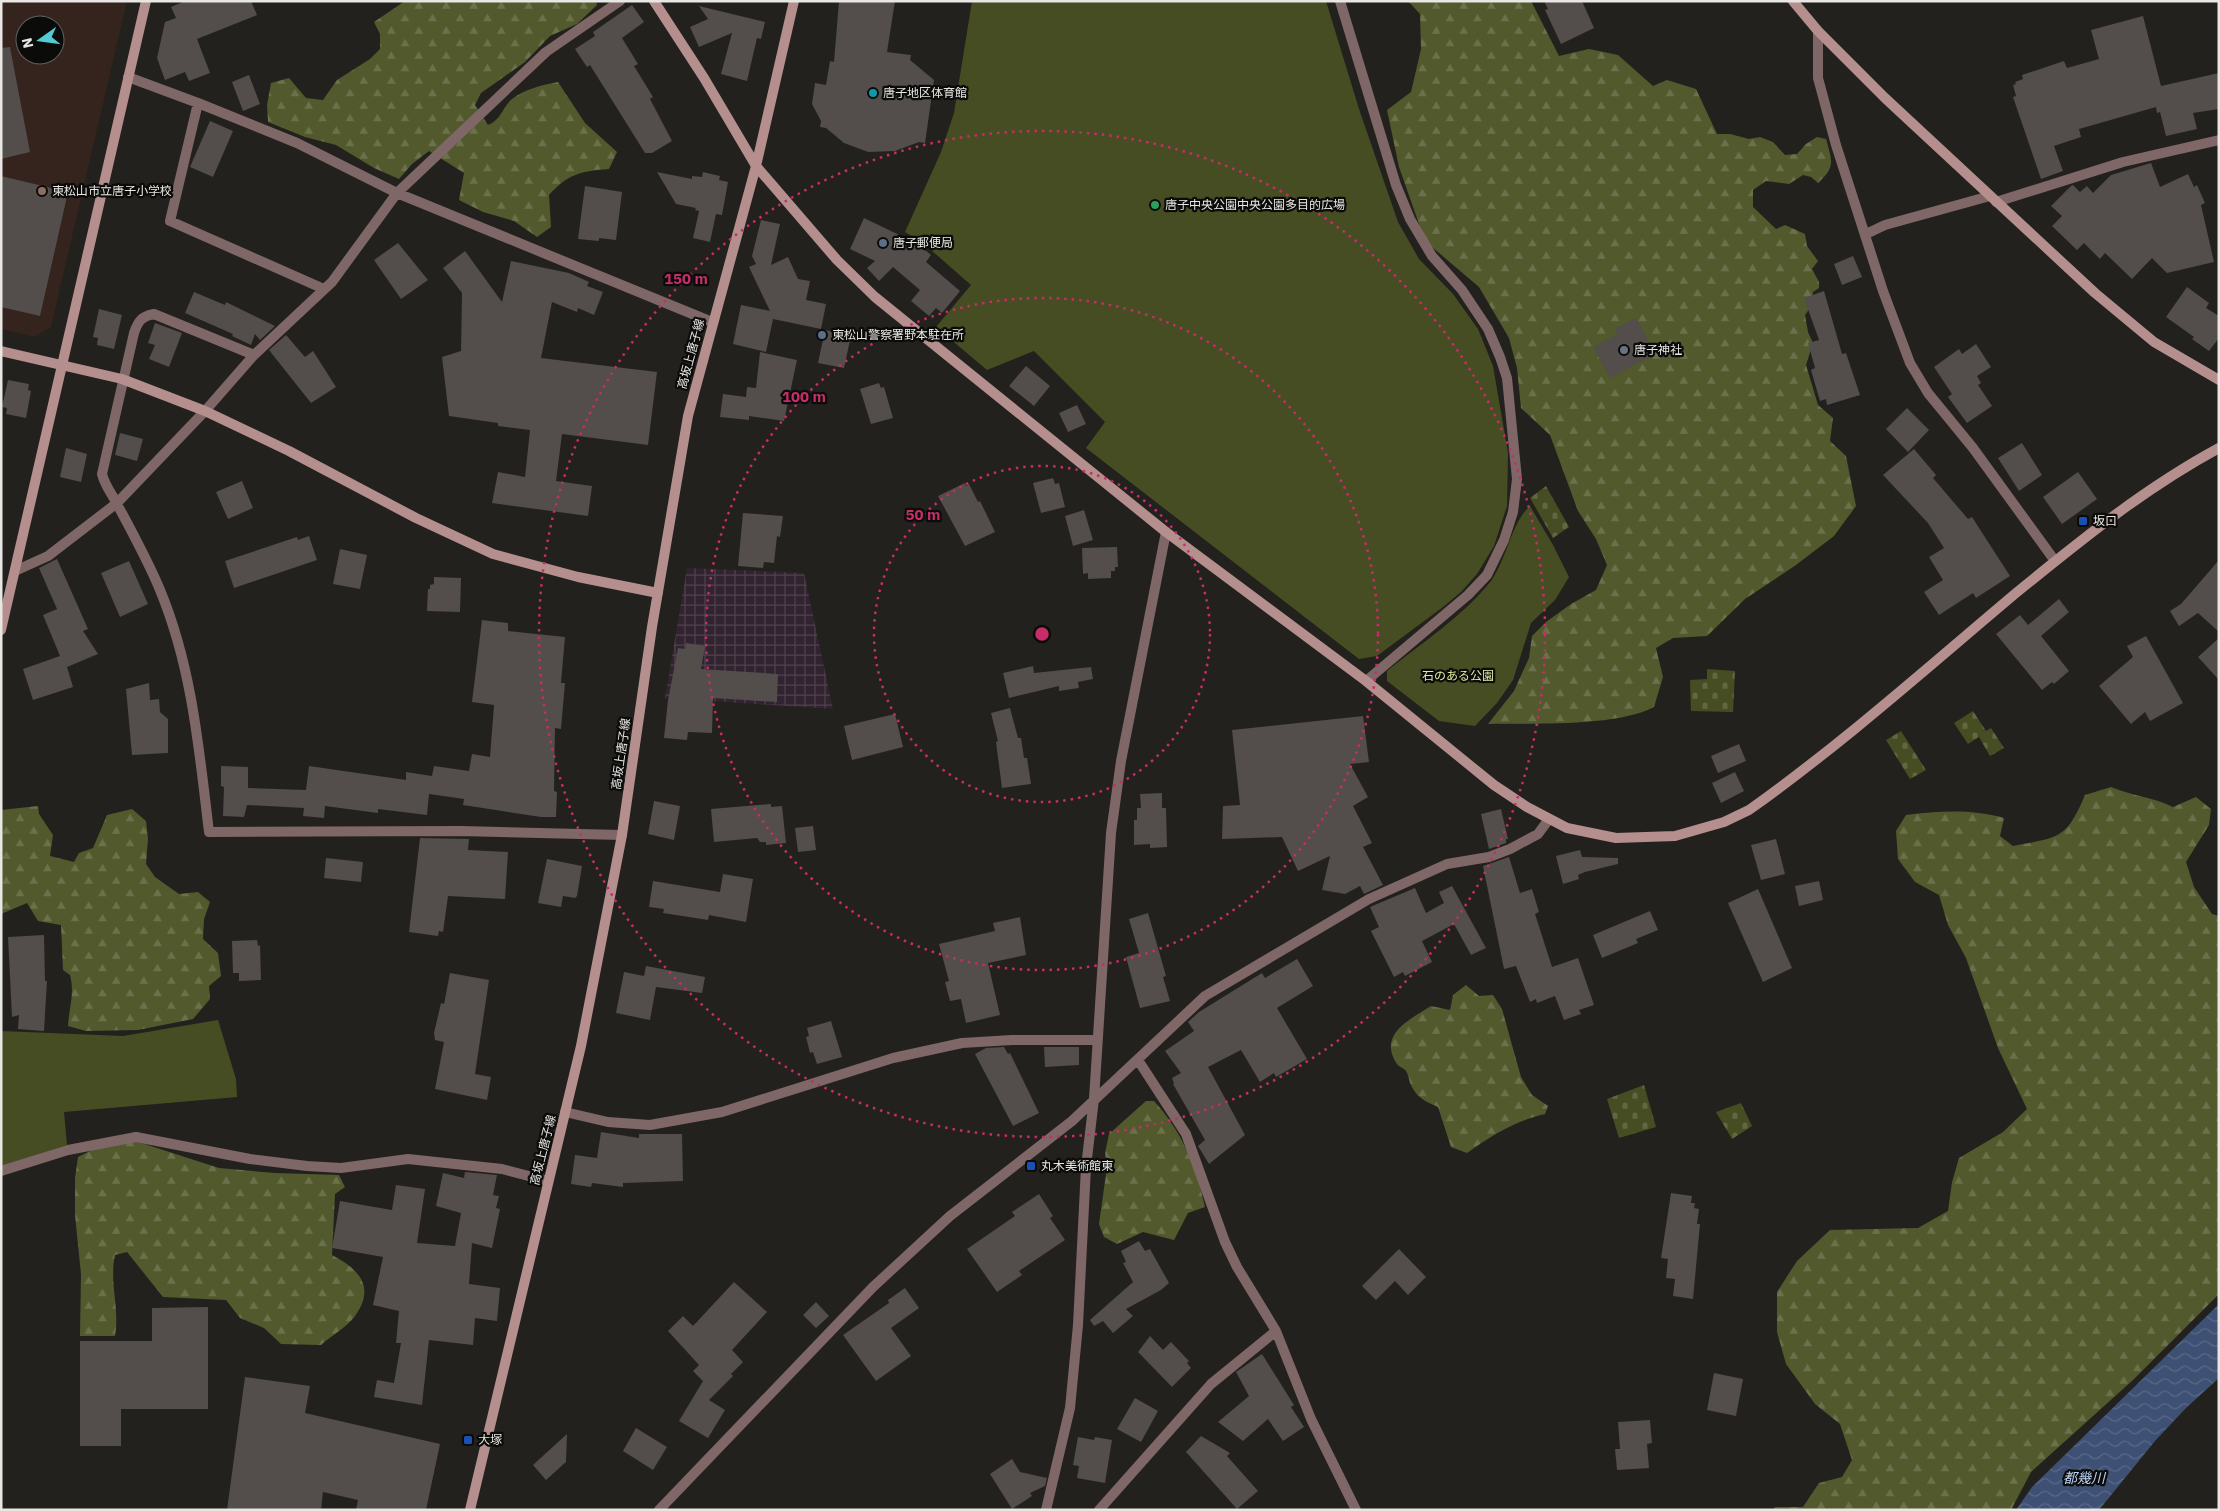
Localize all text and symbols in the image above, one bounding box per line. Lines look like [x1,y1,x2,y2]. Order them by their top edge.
north arrow [15,15,65,65]
text: N [17,36,37,50]
place label: 唐子地区体育館 [883,85,967,100]
marker: 唐子地区体育館 [867,87,879,99]
place label: 東松山市立唐子小学校 [52,183,172,198]
marker: 東松山市立唐子小学校 [36,185,48,197]
place label: 唐子中央公園中央公園多目的広場 [1165,197,1345,212]
marker: 唐子中央公園中央公園多目的広場 [1149,199,1161,211]
place label: 唐子郵便局 [893,235,953,250]
marker: 唐子郵便局 [877,237,889,249]
text: 150 m [664,269,708,288]
street label: 高坂上唐子線 [674,317,707,391]
place label: 東松山警察署野本駐在所 [832,327,964,342]
marker: 東松山警察署野本駐在所 [816,329,828,341]
place label: 唐子神社 [1634,342,1682,357]
marker: 唐子神社 [1618,344,1630,356]
text: 100 m [782,387,826,406]
text: 50 m [906,505,940,524]
place label: 坂口 [2093,513,2117,528]
marker: 坂口 [2077,515,2089,527]
centre of rings [1033,625,1051,643]
park label: 石のある公園 [1422,668,1494,683]
street label: 高坂上唐子線 [608,717,633,791]
street label: 高坂上唐子線 [527,1113,559,1187]
place label: 丸木美術館東 [1041,1158,1113,1173]
marker: 丸木美術館東 [1025,1160,1037,1172]
place label: 大塚 [478,1432,502,1447]
marker: 大塚 [462,1434,474,1446]
water label: 都幾川 [2063,1469,2107,1487]

